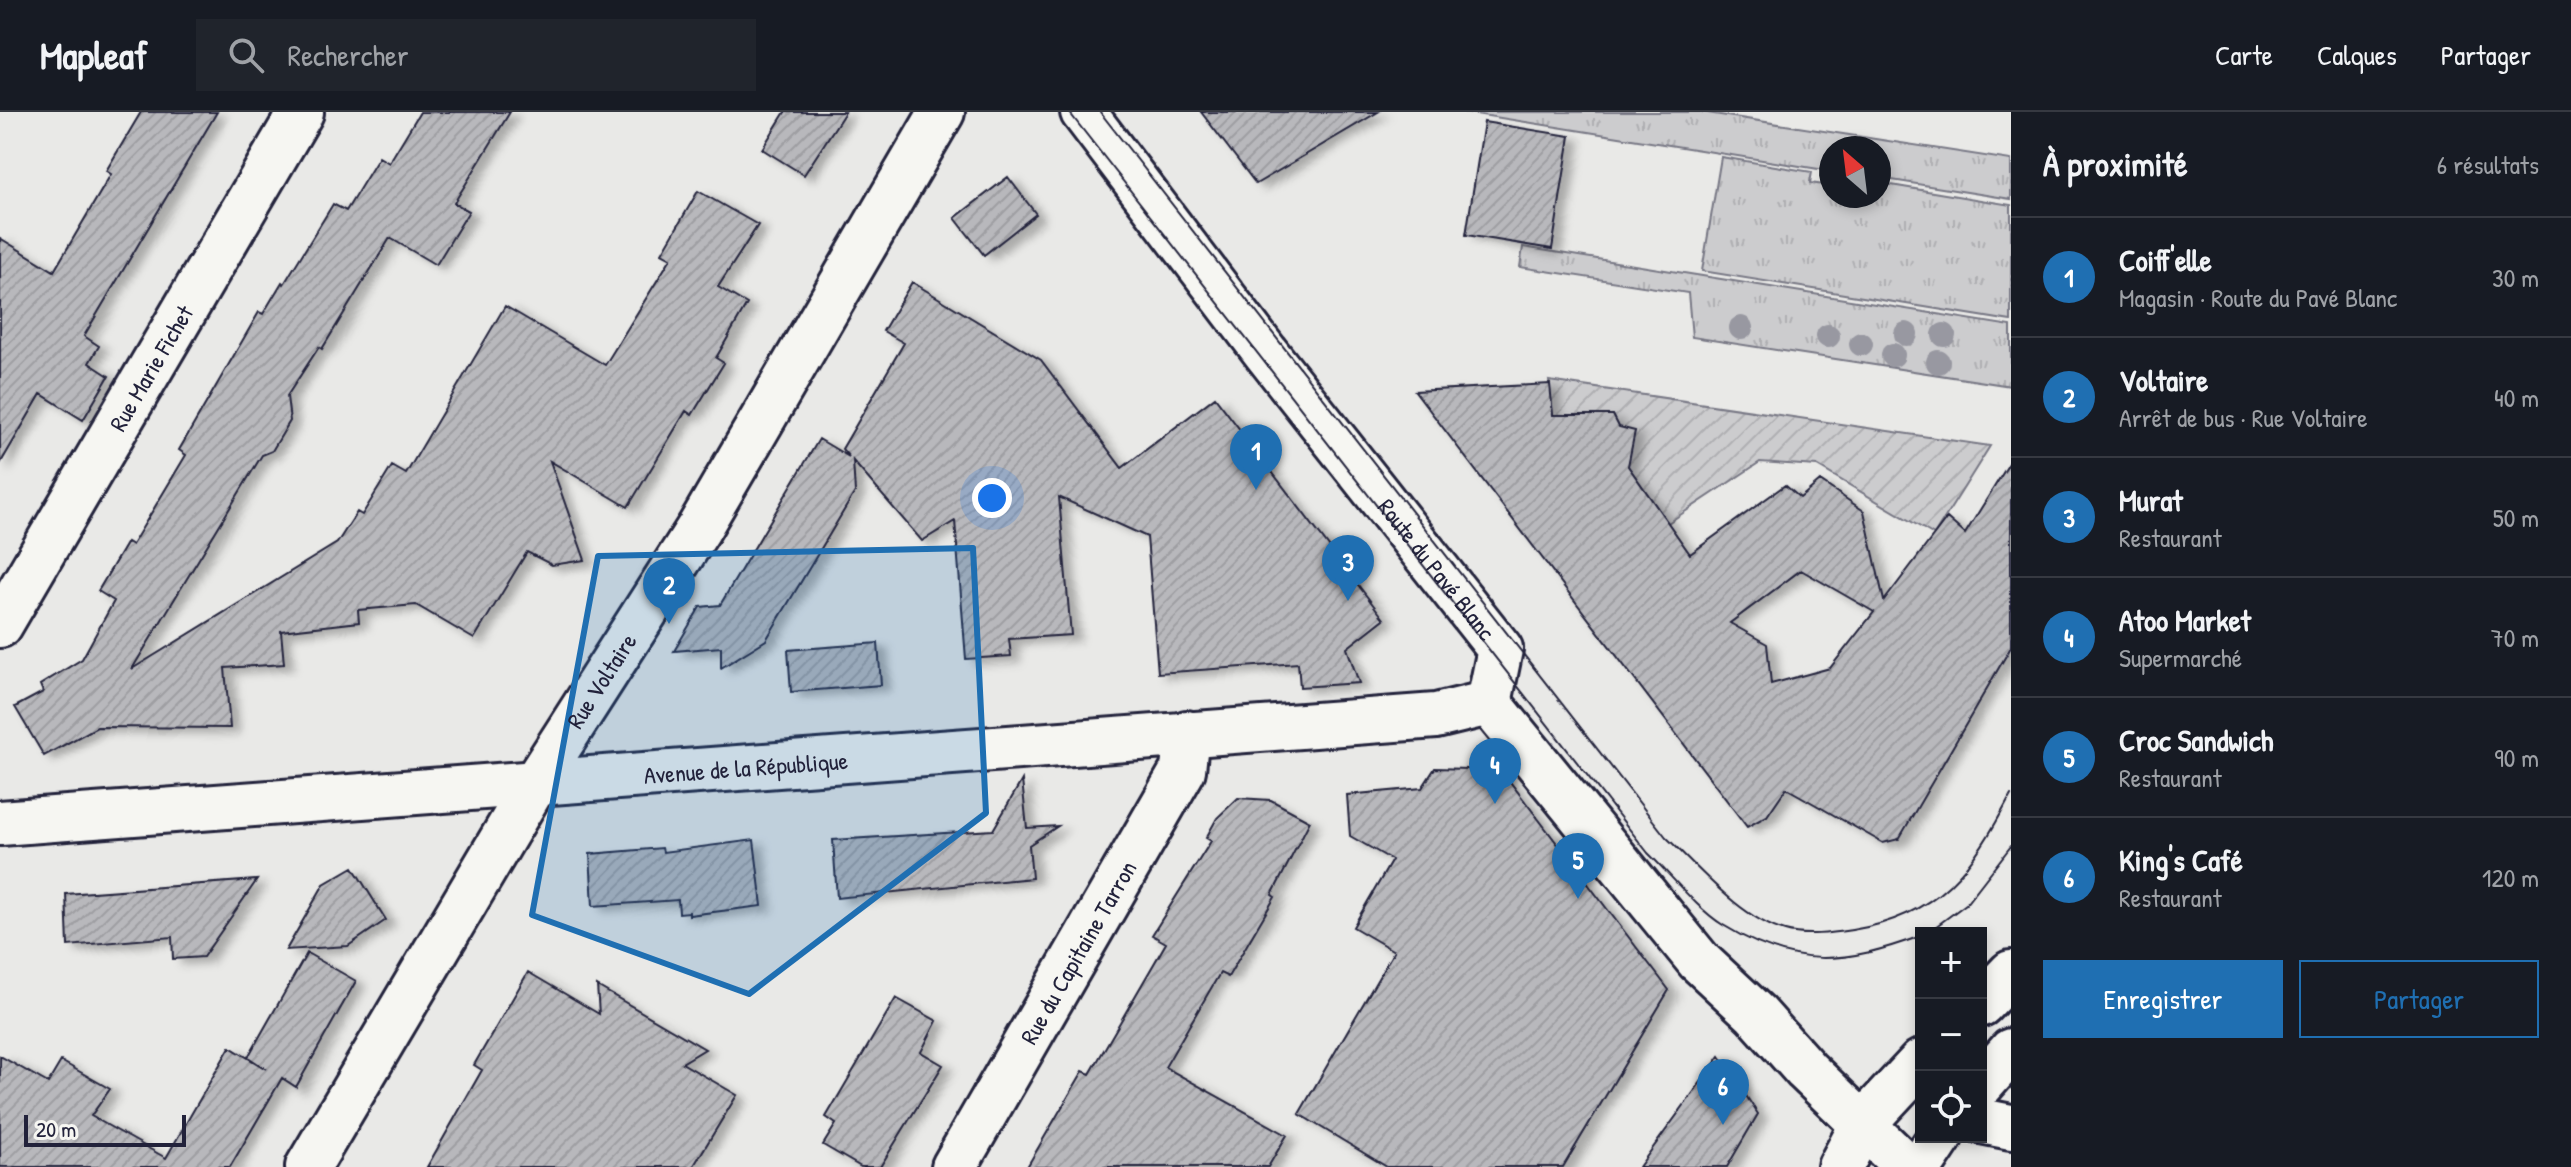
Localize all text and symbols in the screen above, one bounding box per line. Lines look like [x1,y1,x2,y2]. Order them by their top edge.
search box [196,19,756,91]
text: Mapleaf [40,29,148,81]
icon: search [224,33,268,77]
text: Rechercher [288,35,409,75]
text: Carte [2215,36,2273,74]
text: Calques [2317,36,2397,74]
text: Partager [2441,36,2531,74]
north arrow [1819,136,1891,208]
text: À proximité [2043,141,2188,187]
text: 6 résultats [2437,147,2539,182]
text: Coiff'elle [2119,240,2212,280]
text: 1 [2064,260,2074,295]
text: 30 m [2492,260,2539,295]
text: Magasin · Route du Pavé Blanc [2119,280,2397,315]
street label: Rue Marie Fichet [101,299,201,437]
text: Voltaire [2119,360,2208,400]
text: 2 [2063,380,2075,415]
text: 40 m [2494,380,2539,415]
text: Arrêt de bus · Rue Voltaire [2119,400,2368,435]
pin: 1 [1230,424,1282,490]
your location [972,478,1012,518]
text: Murat [2119,480,2182,520]
street label: Route du Pavé Blanc [1371,492,1503,647]
text: 3 [2063,500,2075,535]
text: 50 m [2493,500,2539,535]
text: Restaurant [2119,520,2222,555]
pin: 3 [1322,535,1374,601]
pin: 2 [643,558,695,624]
text: Atoo Market [2119,600,2251,640]
text: 4 [2064,620,2074,655]
text: 70 m [2491,620,2539,655]
street label: Rue Voltaire [559,626,644,734]
text: Supermarché [2119,640,2242,675]
text: Croc Sandwich [2119,720,2273,760]
pin: 4 [1469,738,1521,804]
text: 5 [2064,740,2075,775]
text: 90 m [2494,740,2539,775]
street label: Avenue de la République [643,744,850,791]
text: Restaurant [2119,760,2222,795]
pin: 5 [1552,833,1604,899]
text: King's Café [2119,840,2243,880]
street label: Rue du Capitaine Tarron [1012,854,1144,1050]
text: 6 [2064,860,2074,895]
text: 120 m [2482,860,2539,895]
text: Restaurant [2119,880,2222,915]
map controls [1915,927,1987,1143]
button: + [1915,927,1987,999]
button: Enregistrer [2043,960,2283,1038]
button: Partager [2299,960,2539,1038]
button: − [1915,999,1987,1071]
pin: 6 [1697,1059,1749,1125]
button: locate [1915,1071,1987,1143]
scale bar [24,1111,186,1147]
text: 20 m [36,1114,76,1144]

